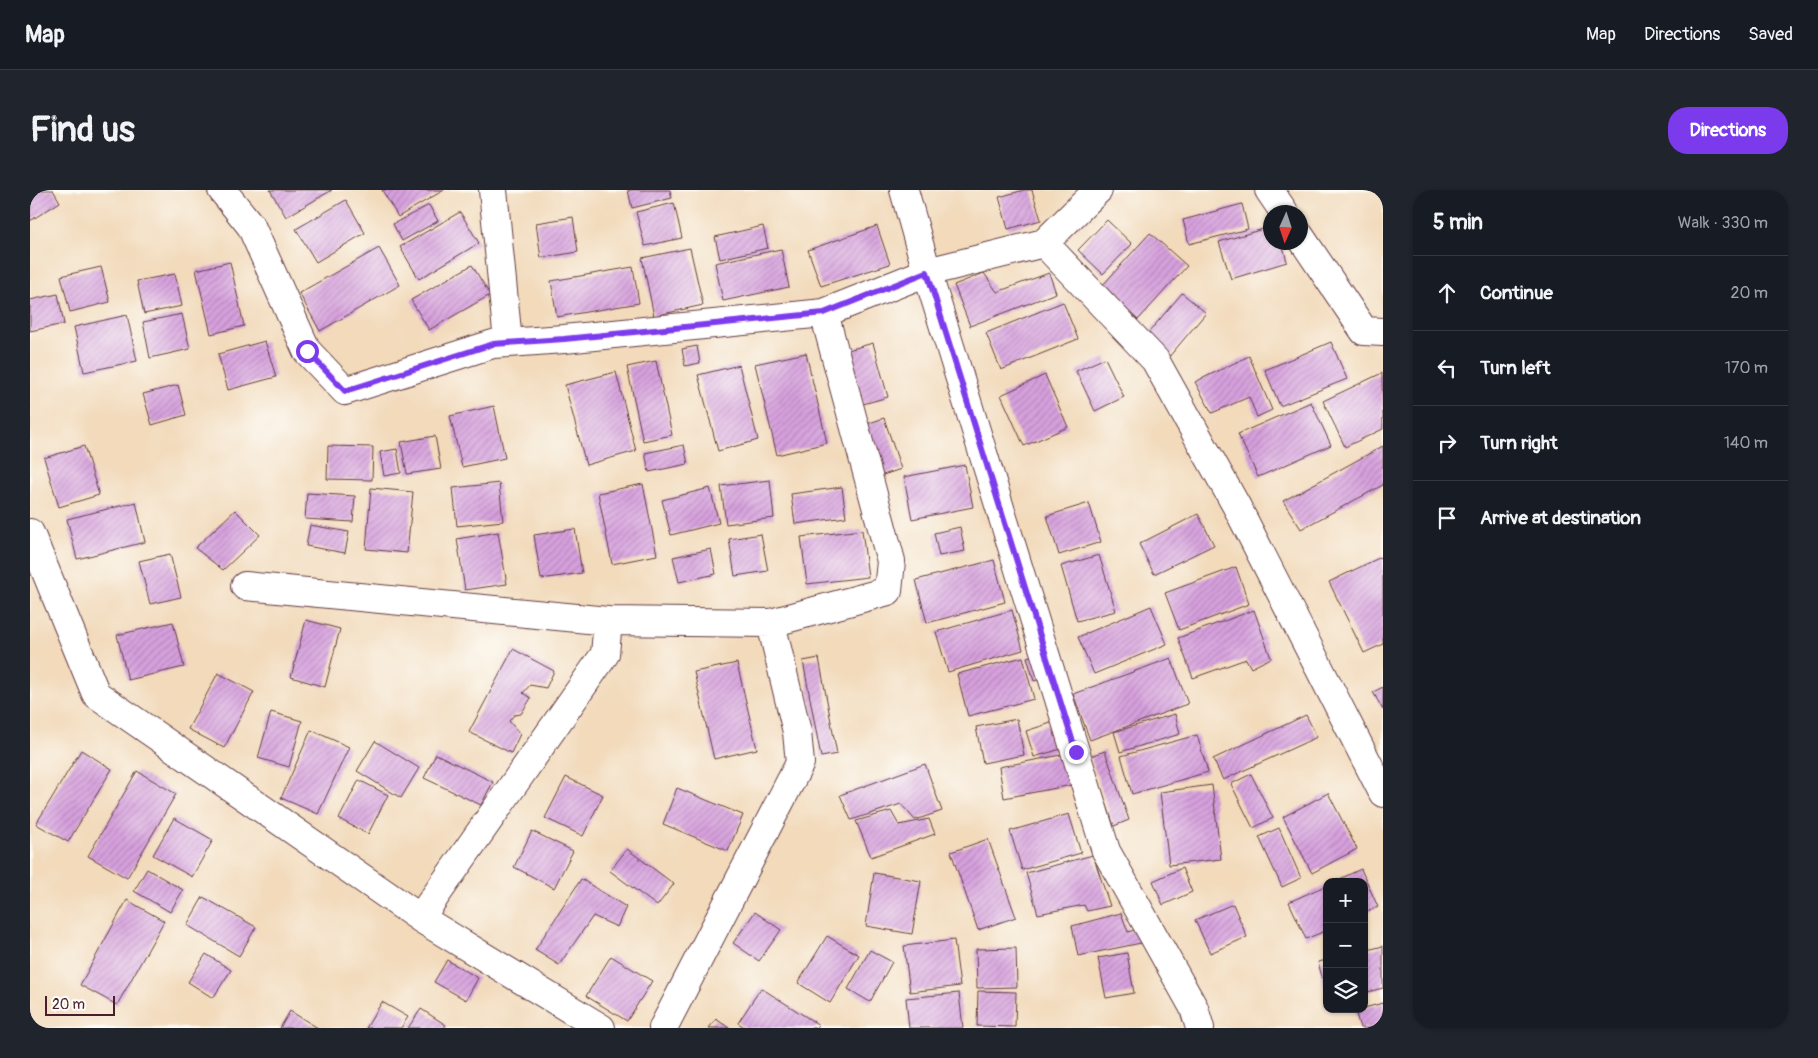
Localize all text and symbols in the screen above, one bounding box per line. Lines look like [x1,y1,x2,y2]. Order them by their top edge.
text: Map [25,20,65,49]
text: Map [1586,23,1616,46]
text: Directions [1644,23,1720,46]
text: Saved [1748,23,1793,46]
button: Directions [1668,107,1788,154]
text: Find us [30,108,135,152]
north arrow [1263,205,1308,250]
text: 5 min [1433,209,1483,236]
text: Walk · 330 m [1678,213,1768,233]
icon: ahead [1433,279,1461,307]
text: Continue [1480,281,1553,305]
text: 20 m [1730,283,1768,303]
route start [296,340,319,363]
icon: left [1433,354,1461,382]
text: Turn left [1480,356,1550,380]
text: 170 m [1725,358,1768,378]
icon: right [1433,429,1461,457]
text: Turn right [1480,431,1558,455]
text: 140 m [1724,433,1768,453]
icon: arrive [1433,504,1461,532]
text: Arrive at destination [1480,506,1641,530]
route end [1065,741,1088,764]
map controls [1323,878,1368,1013]
button: + [1323,878,1368,923]
button: − [1323,923,1368,968]
button: layers [1323,968,1368,1013]
scale bar [45,993,115,1016]
text: 20 m [52,996,85,1013]

